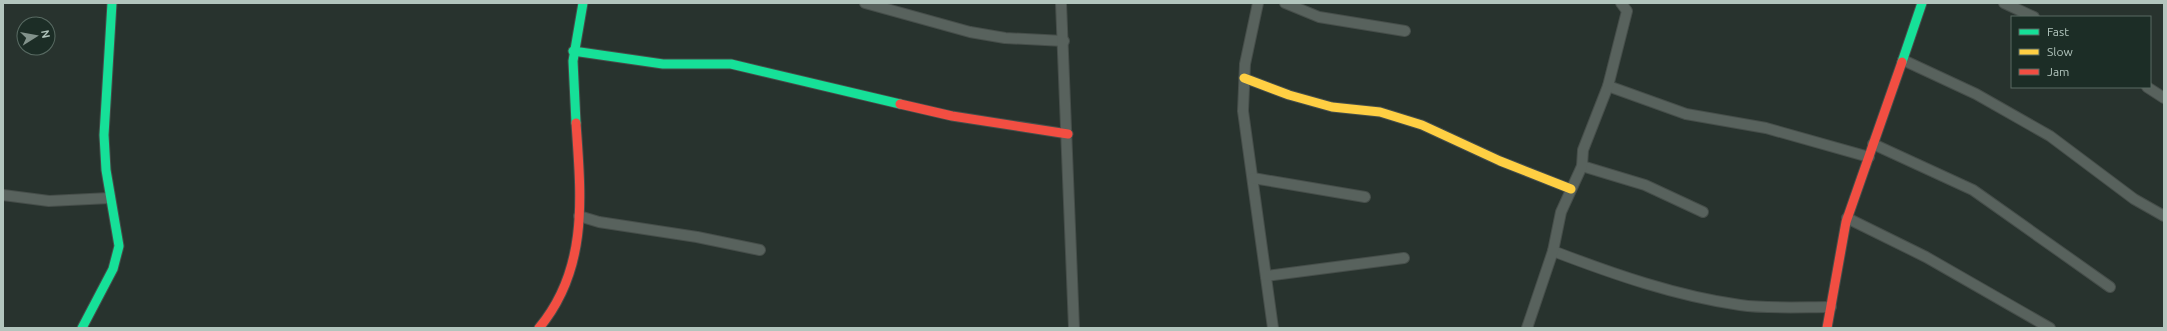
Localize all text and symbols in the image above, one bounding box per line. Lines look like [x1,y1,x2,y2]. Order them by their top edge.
north arrow [16,16,56,56]
legend [2011,16,2151,88]
text: Fast [2047,25,2069,38]
text: N [39,29,52,39]
text: Slow [2047,45,2073,58]
text: Jam [2047,65,2069,78]

